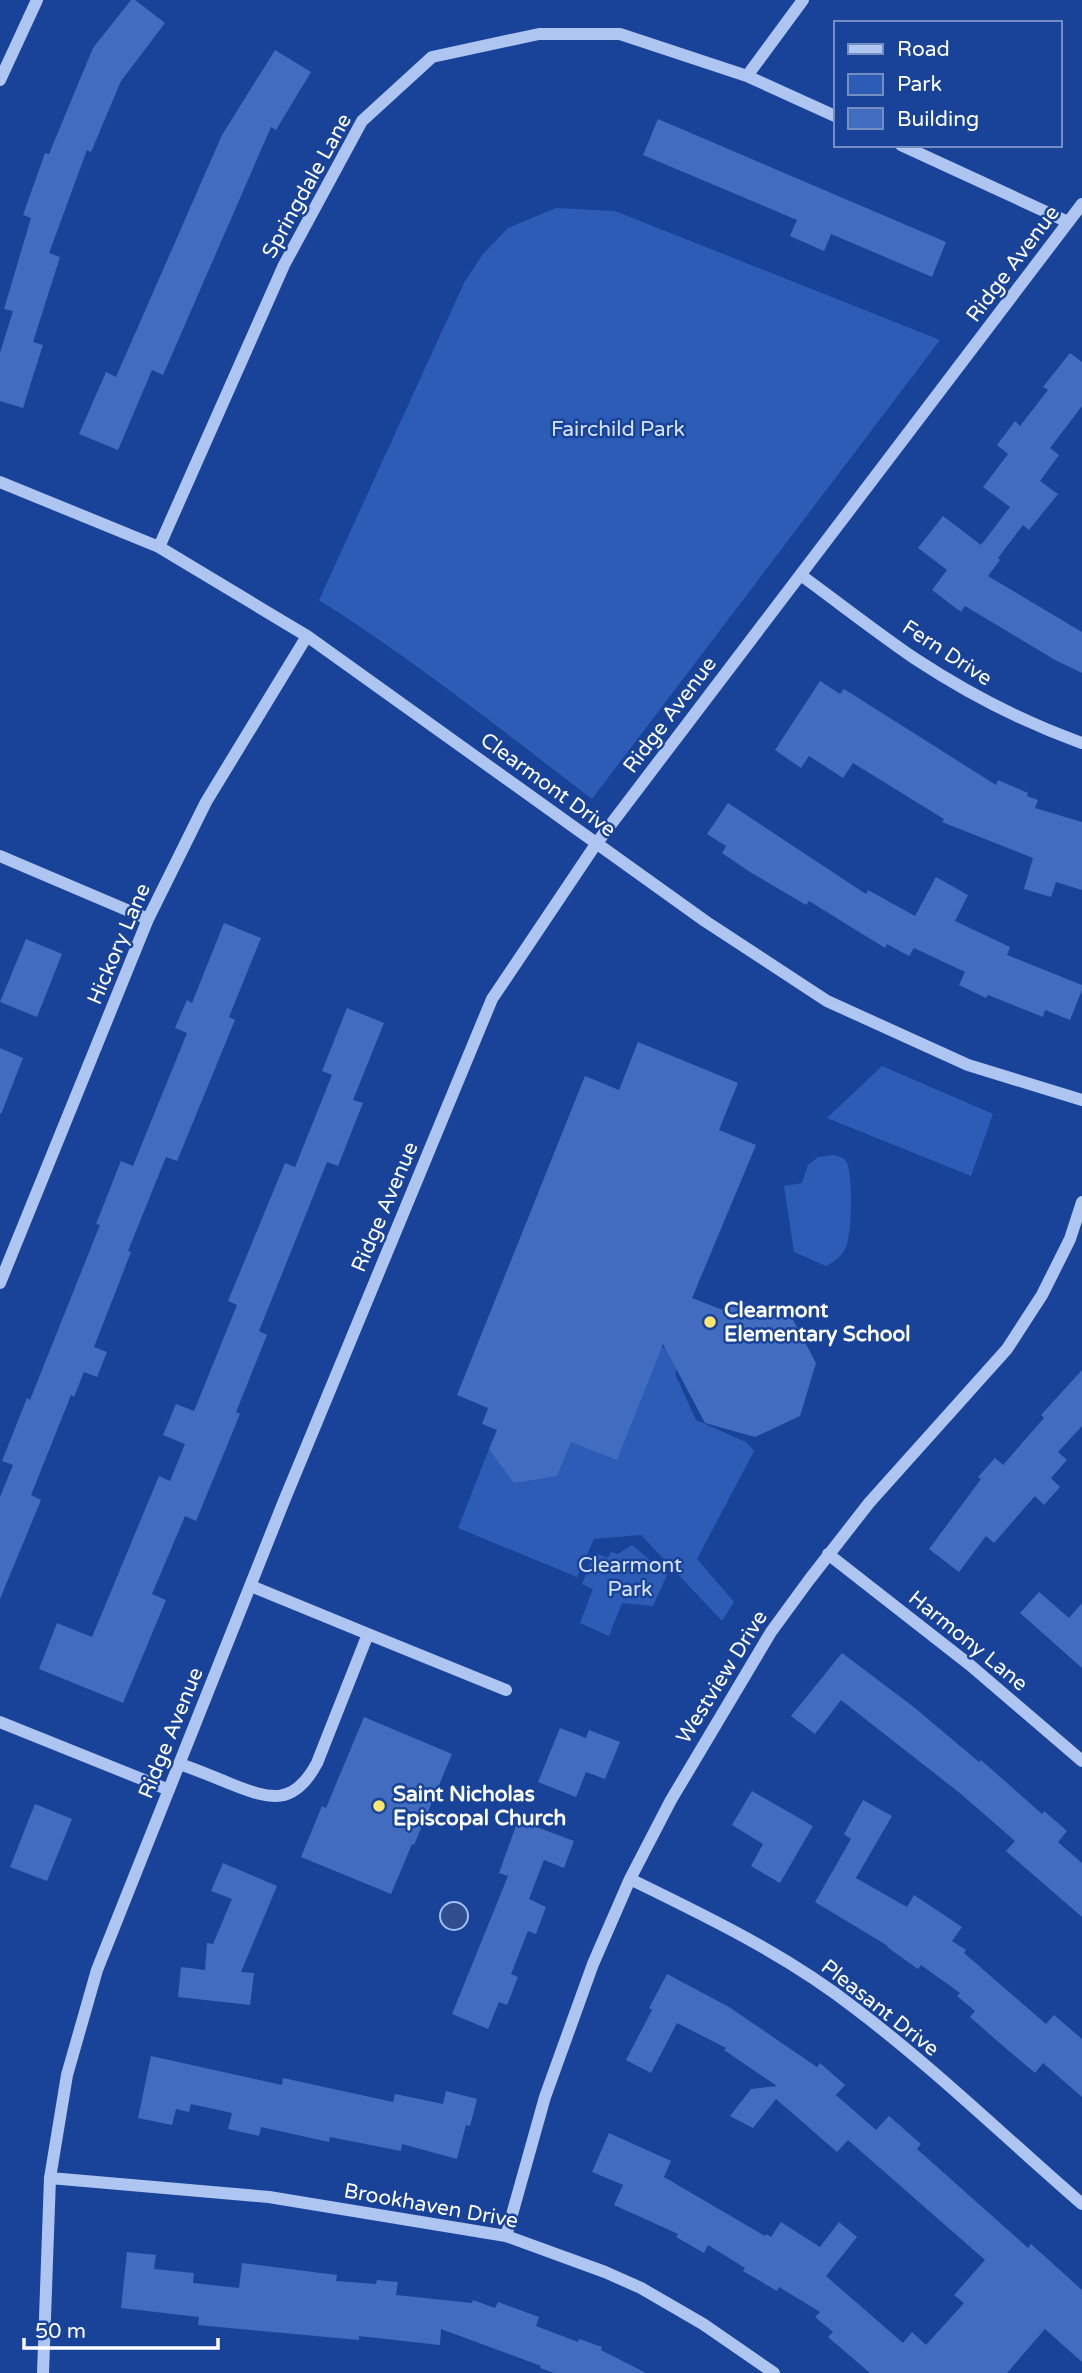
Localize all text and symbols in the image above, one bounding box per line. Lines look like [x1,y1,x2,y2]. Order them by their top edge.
legend [834,21,1061,147]
text: Road [897,37,950,62]
text: Park [897,72,942,97]
text: Building [897,107,979,132]
street label: Springdale Lane [257,109,357,263]
street label: Ridge Avenue [961,201,1065,327]
park label: Fairchild Park [551,417,685,442]
street label: Fern Drive [897,615,997,691]
street label: Ridge Avenue [618,652,722,778]
street label: Clearmont Drive [475,727,621,843]
street label: Hickory Lane [82,879,156,1008]
street label: Ridge Avenue [346,1138,424,1276]
place label: Clearmont Elementary School [724,1298,911,1347]
marker: Clearmont Elementary School [702,1314,718,1330]
park label: Clearmont Park [578,1553,682,1602]
street label: Harmony Lane [904,1585,1033,1697]
street label: Westview Drive [671,1606,773,1748]
street label: Ridge Avenue [133,1664,209,1802]
place label: Saint Nicholas Episcopal Church [393,1782,566,1831]
marker: Saint Nicholas Episcopal Church [371,1798,387,1814]
street label: Pleasant Drive [816,1954,944,2062]
street label: Brookhaven Drive [342,2178,520,2234]
scale bar [24,2306,219,2350]
text: 50 m [35,2319,86,2344]

